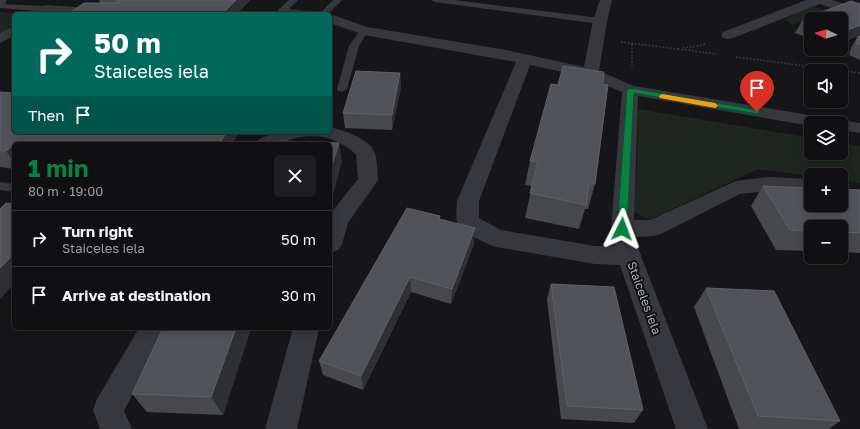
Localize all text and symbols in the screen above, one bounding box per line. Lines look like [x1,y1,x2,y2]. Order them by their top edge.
north arrow [804,12,848,56]
map controls [804,12,848,264]
text: 50 m [94,26,161,59]
icon: right [28,28,80,80]
text: Staiceles iela [94,60,209,82]
button: sound [804,64,848,108]
pin [740,71,774,112]
icon: arrive [746,77,768,99]
icon: arrive [72,104,94,126]
text: Then [28,106,64,124]
button: layers [804,116,848,160]
text: 1 min [28,153,88,182]
button: close [274,155,316,197]
button: + [804,168,848,212]
text: 80 m · 19:00 [28,183,103,199]
position arrow [601,208,643,250]
button: − [804,220,848,264]
text: Turn right [62,222,133,240]
icon: right [28,228,50,250]
text: 50 m [281,230,316,248]
text: Staiceles iela [62,240,145,256]
street label: Staiceles iela [624,259,665,336]
icon: arrive [28,284,50,306]
text: Arrive at destination [62,286,211,304]
text: 30 m [281,286,316,304]

